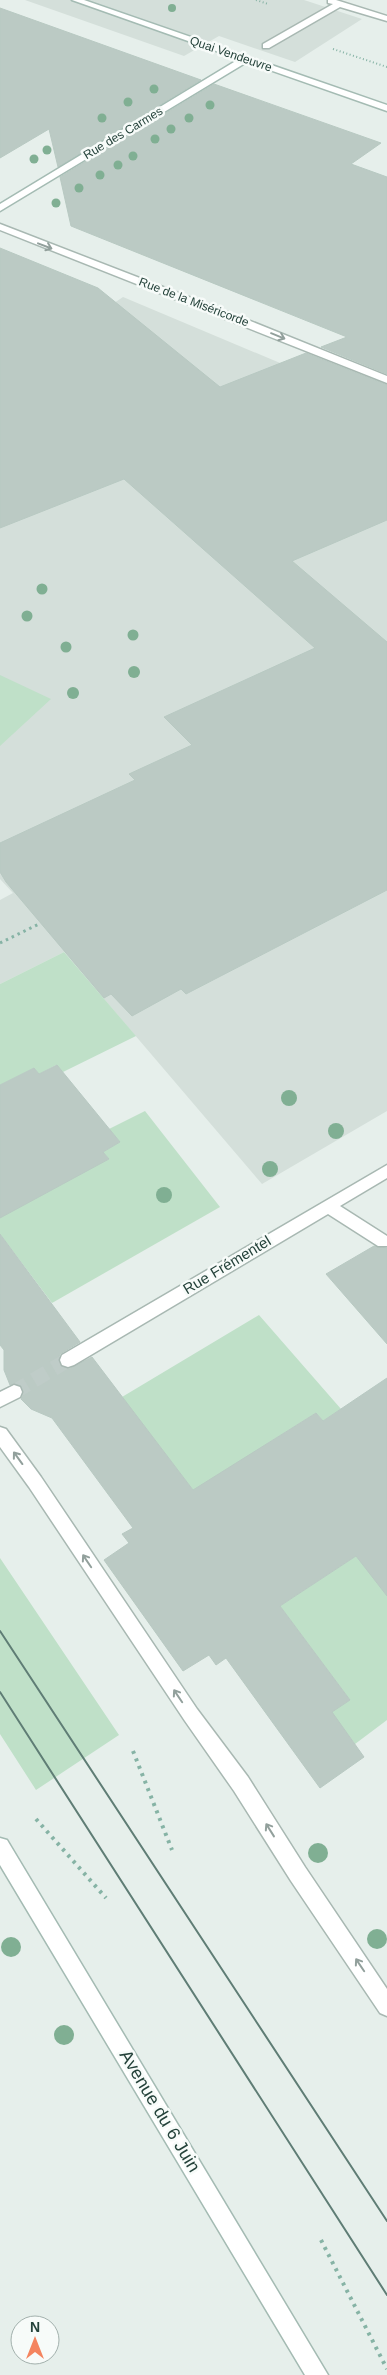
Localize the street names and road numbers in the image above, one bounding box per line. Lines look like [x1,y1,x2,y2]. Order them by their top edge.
street label: Quai Vendeuvre [188,33,274,75]
street label: Rue des Carmes [81,104,165,162]
street label: Rue de la Miséricorde [137,275,251,330]
street label: Rue Frémentel [180,1232,274,1297]
street label: Avenue du 6 Juin [116,2046,204,2176]

